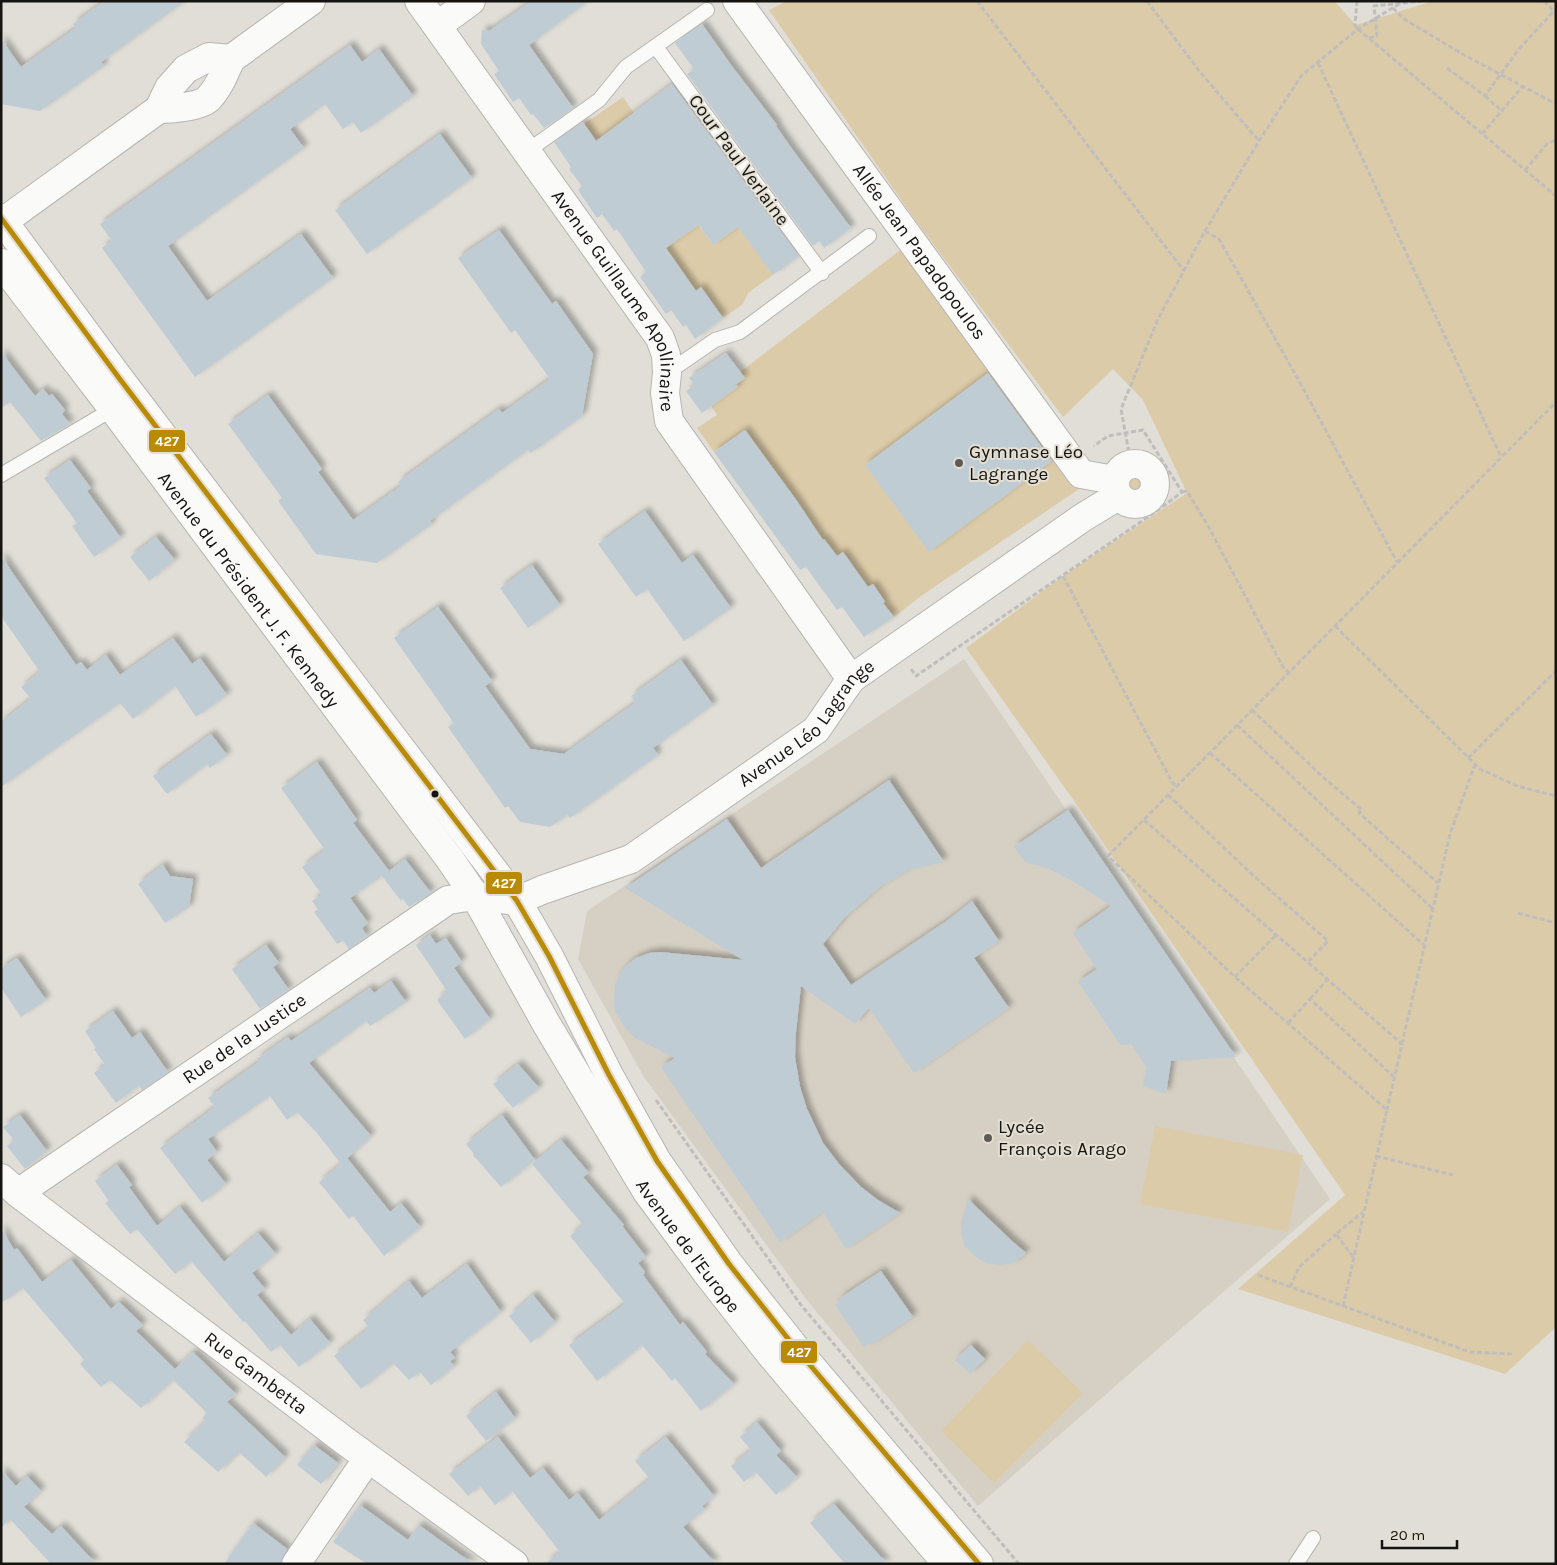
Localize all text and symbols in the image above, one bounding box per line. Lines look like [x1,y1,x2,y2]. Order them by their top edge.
street label: Cour Paul Verlaine [684,90,794,230]
street label: Allée Jean Papadopoulos [848,159,991,344]
street label: Avenue Guillaume Apollinaire [547,186,679,413]
line badge: 427 [148,429,186,453]
text: 427 [155,433,179,450]
place label: Gymnase Léo Lagrange [969,441,1083,485]
marker: Gymnase Léo Lagrange [953,457,965,469]
street label: Avenue du Président J. F. Kennedy [153,468,344,712]
street label: Avenue Léo Lagrange [734,655,879,792]
unlabelled marker [430,789,440,799]
line badge: 427 [485,871,523,895]
text: 427 [492,875,516,892]
street label: Rue de la Justice [178,989,310,1089]
place label: Lycée François Arago [998,1116,1126,1160]
marker: Lycée François Arago [982,1132,994,1144]
street label: Avenue de l'Europe [631,1175,745,1317]
street label: Rue Gambetta [200,1327,312,1419]
line badge: 427 [780,1340,818,1364]
text: 427 [787,1344,811,1361]
scale bar [1382,1518,1457,1550]
text: 20 m [1390,1526,1425,1544]

